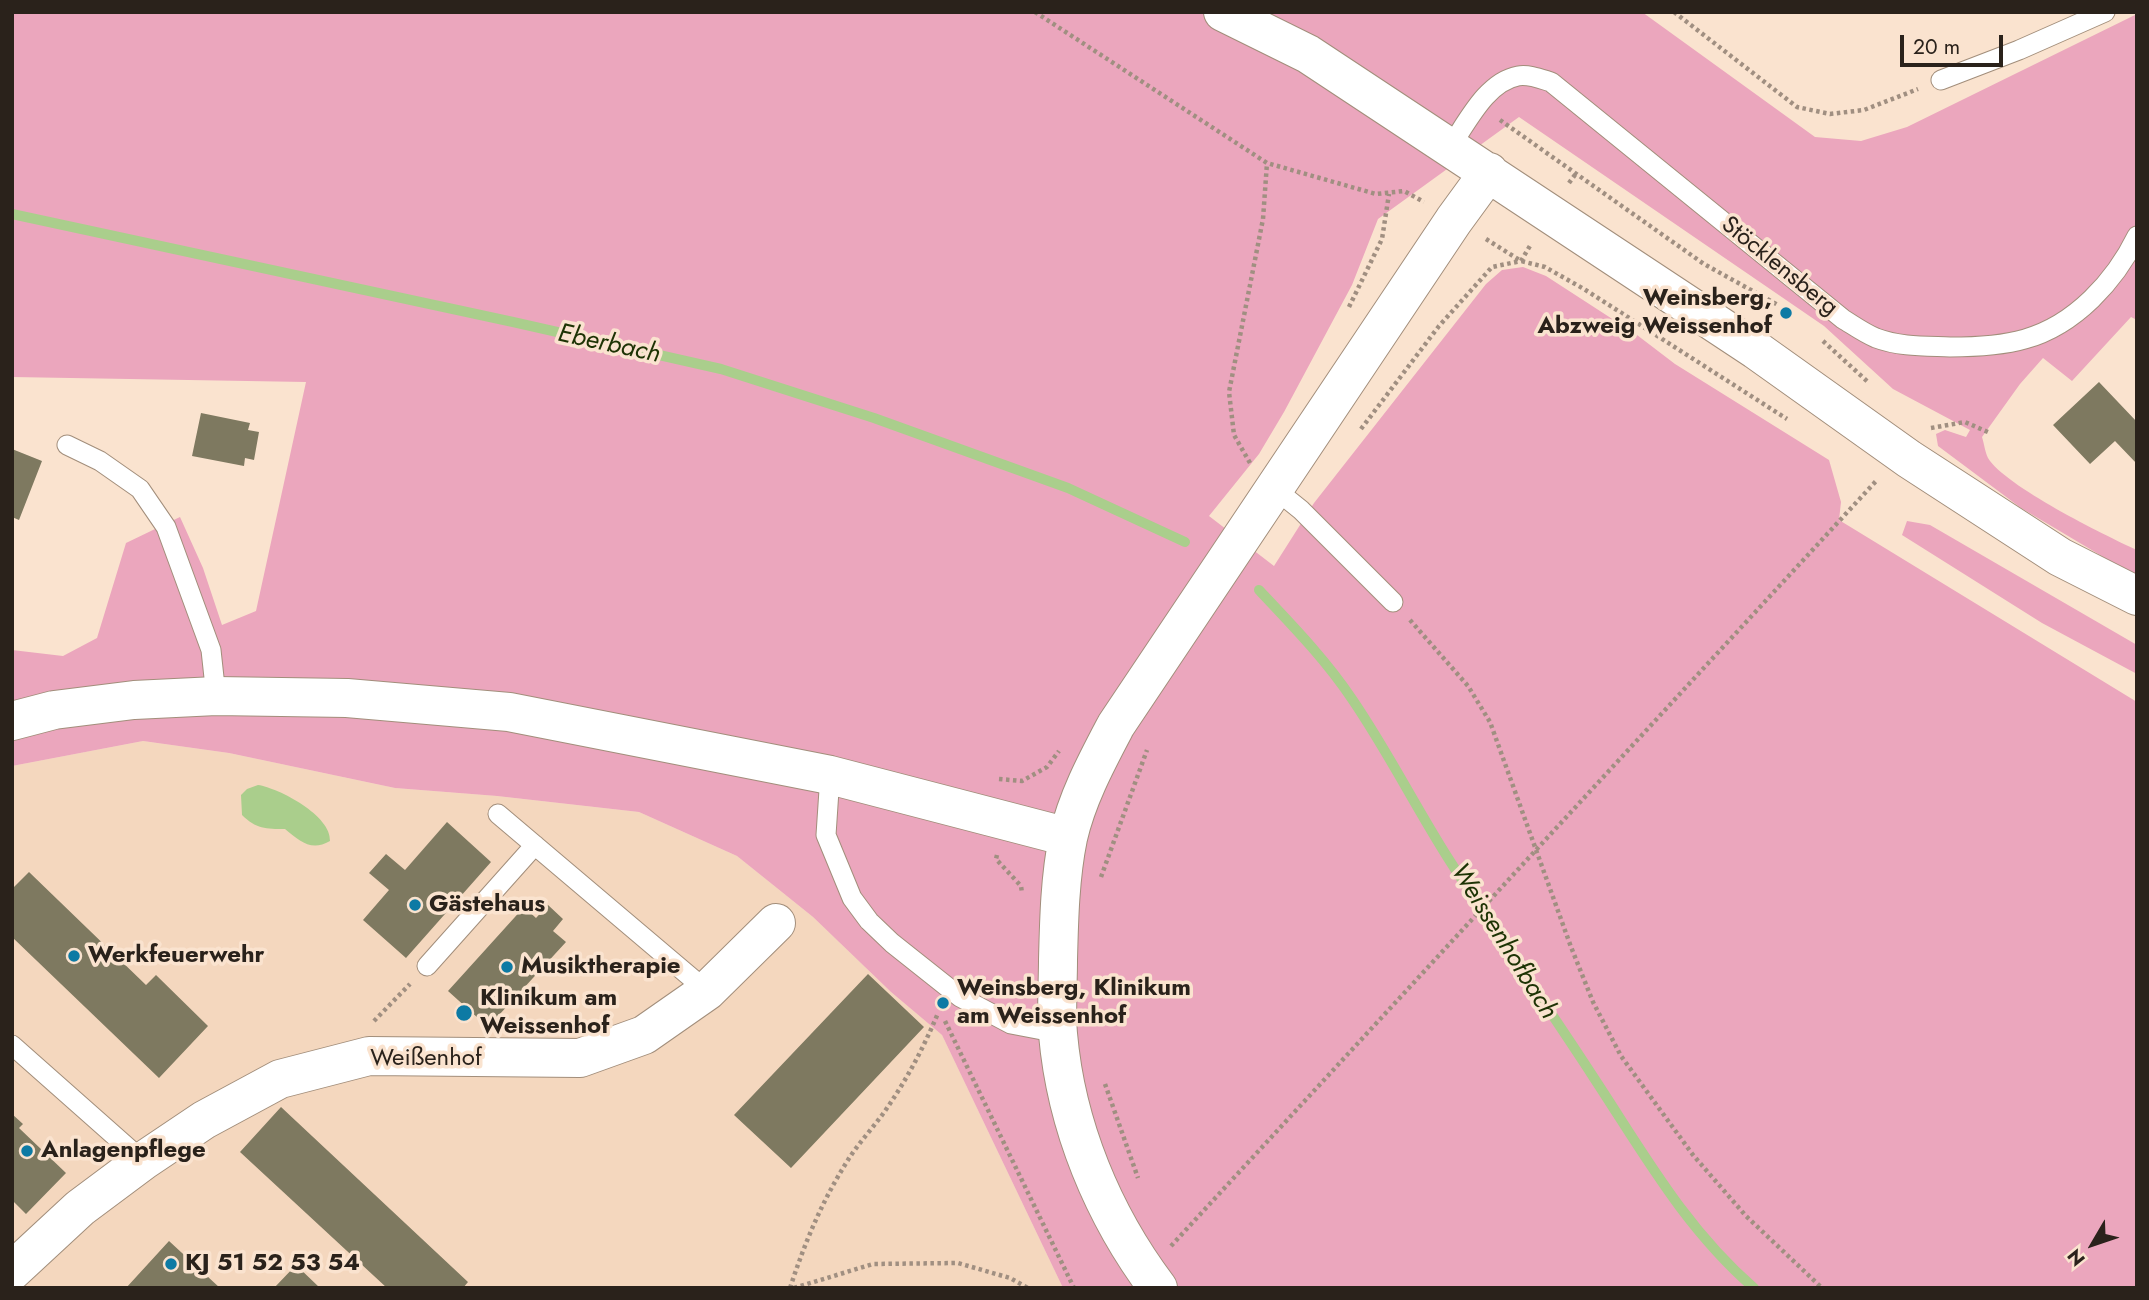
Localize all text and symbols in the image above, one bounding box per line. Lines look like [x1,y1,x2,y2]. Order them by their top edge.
scale bar [1904,21,2007,65]
text: 20 m [1913,32,1960,62]
street label: Stöcklensberg [1715,211,1843,323]
place label: Weinsberg, Abzweig Weissenhof [1537,285,1772,341]
marker: Weinsberg, Abzweig Weissenhof [1778,305,1794,321]
water label: Eberbach [555,319,663,371]
water label: Weissenhofbach [1443,859,1563,1025]
place label: Gästehaus [429,891,545,919]
marker: Gästehaus [407,897,423,913]
place label: Werkfeuerwehr [88,942,264,970]
marker: Werkfeuerwehr [66,948,82,964]
place label: Musiktherapie [521,953,681,981]
marker: Musiktherapie [499,959,515,975]
place label: Weinsberg, Klinikum am Weissenhof [957,975,1191,1031]
place label: Klinikum am Weissenhof [480,985,617,1041]
marker: Weinsberg, Klinikum am Weissenhof [935,995,951,1011]
marker: Klinikum am Weissenhof [454,1003,474,1023]
street label: Weißenhof [370,1045,482,1073]
place label: Anlagenpflege [41,1137,206,1165]
marker: Anlagenpflege [19,1143,35,1159]
north arrow [2058,1209,2128,1279]
text: N [2061,1243,2092,1272]
place label: KJ 51 52 53 54 [185,1250,360,1278]
marker: KJ 51 52 53 54 [163,1256,179,1272]

